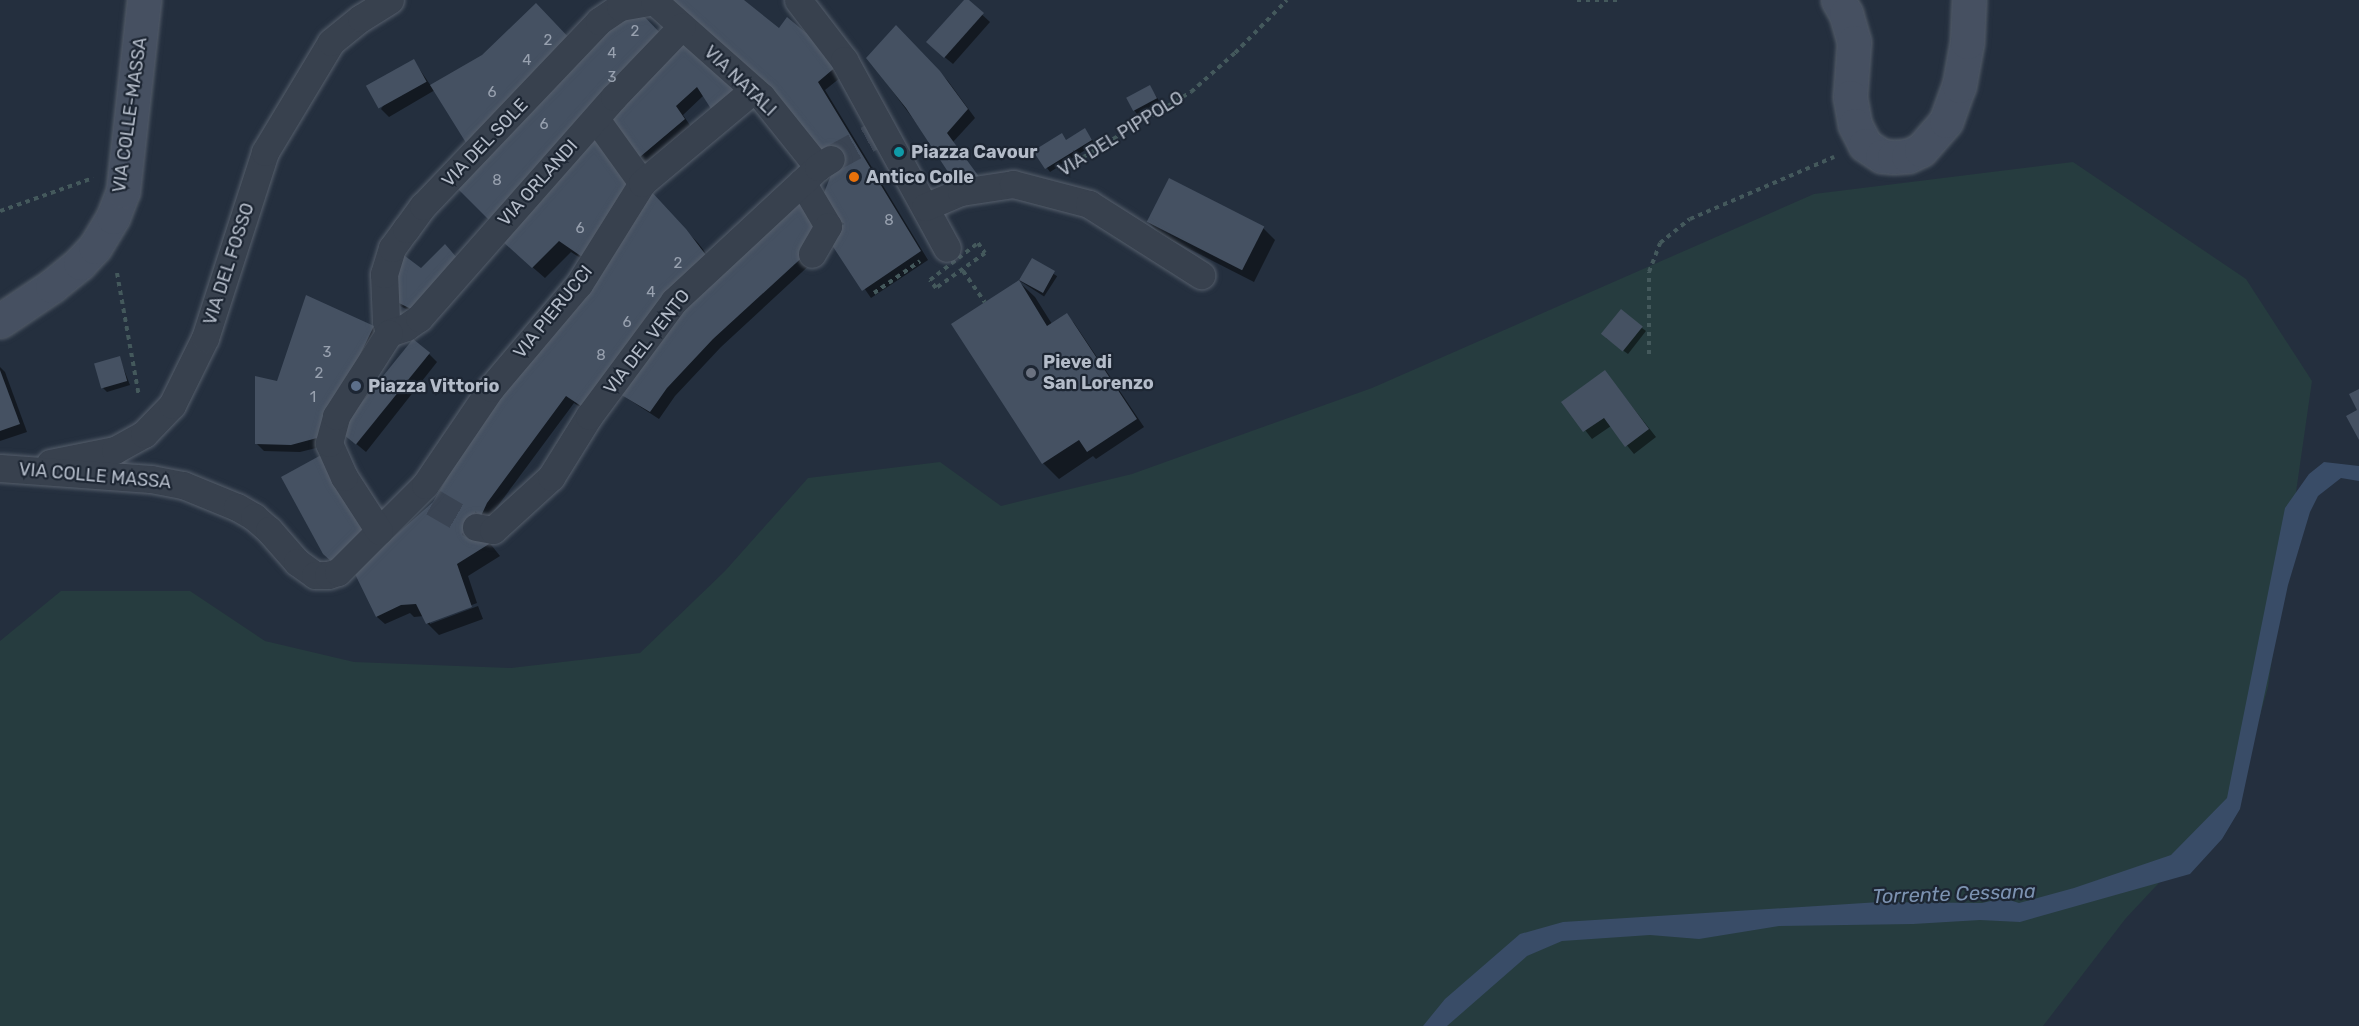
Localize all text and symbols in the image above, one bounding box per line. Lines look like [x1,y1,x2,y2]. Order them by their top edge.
house number: 2 [631,23,639,41]
house number: 2 [544,32,552,50]
street label: VIA COLLE-MASSA [108,36,152,194]
street label: VIA NATALI [699,41,781,121]
house number: 4 [607,45,617,63]
house number: 4 [522,52,532,70]
house number: 3 [607,69,617,87]
house number: 6 [487,84,497,102]
street label: VIA DEL PIPPOLO [1054,86,1188,182]
street label: VIA DEL SOLE [437,94,533,192]
house number: 6 [539,116,549,134]
street label: VIA ORLANDI [493,135,583,231]
place label: Piazza Cavour [911,141,1037,163]
marker: Piazza Cavour [892,145,906,159]
place label: Antico Colle [866,166,974,188]
marker: Antico Colle [847,170,861,184]
house number: 8 [492,172,502,190]
street label: VIA DEL FOSSO [199,200,259,328]
house number: 8 [884,212,894,230]
house number: 6 [575,220,585,238]
house number: 2 [674,255,682,273]
street label: VIA PIERUCCI [509,261,597,363]
house number: 4 [646,284,656,302]
street label: VIA DEL VENTO [599,285,695,399]
house number: 6 [622,314,632,332]
house number: 3 [322,344,332,362]
house number: 8 [596,347,606,365]
place label: Pieve di San Lorenzo [1043,352,1154,394]
house number: 2 [315,365,323,383]
marker: Pieve di San Lorenzo [1024,366,1038,380]
place label: Piazza Vittorio [368,375,500,397]
marker: Piazza Vittorio [349,379,363,393]
house number: 1 [310,389,316,407]
street label: VIA COLLE MASSA [18,459,172,493]
water label: Torrente Cessana [1872,879,2036,909]

